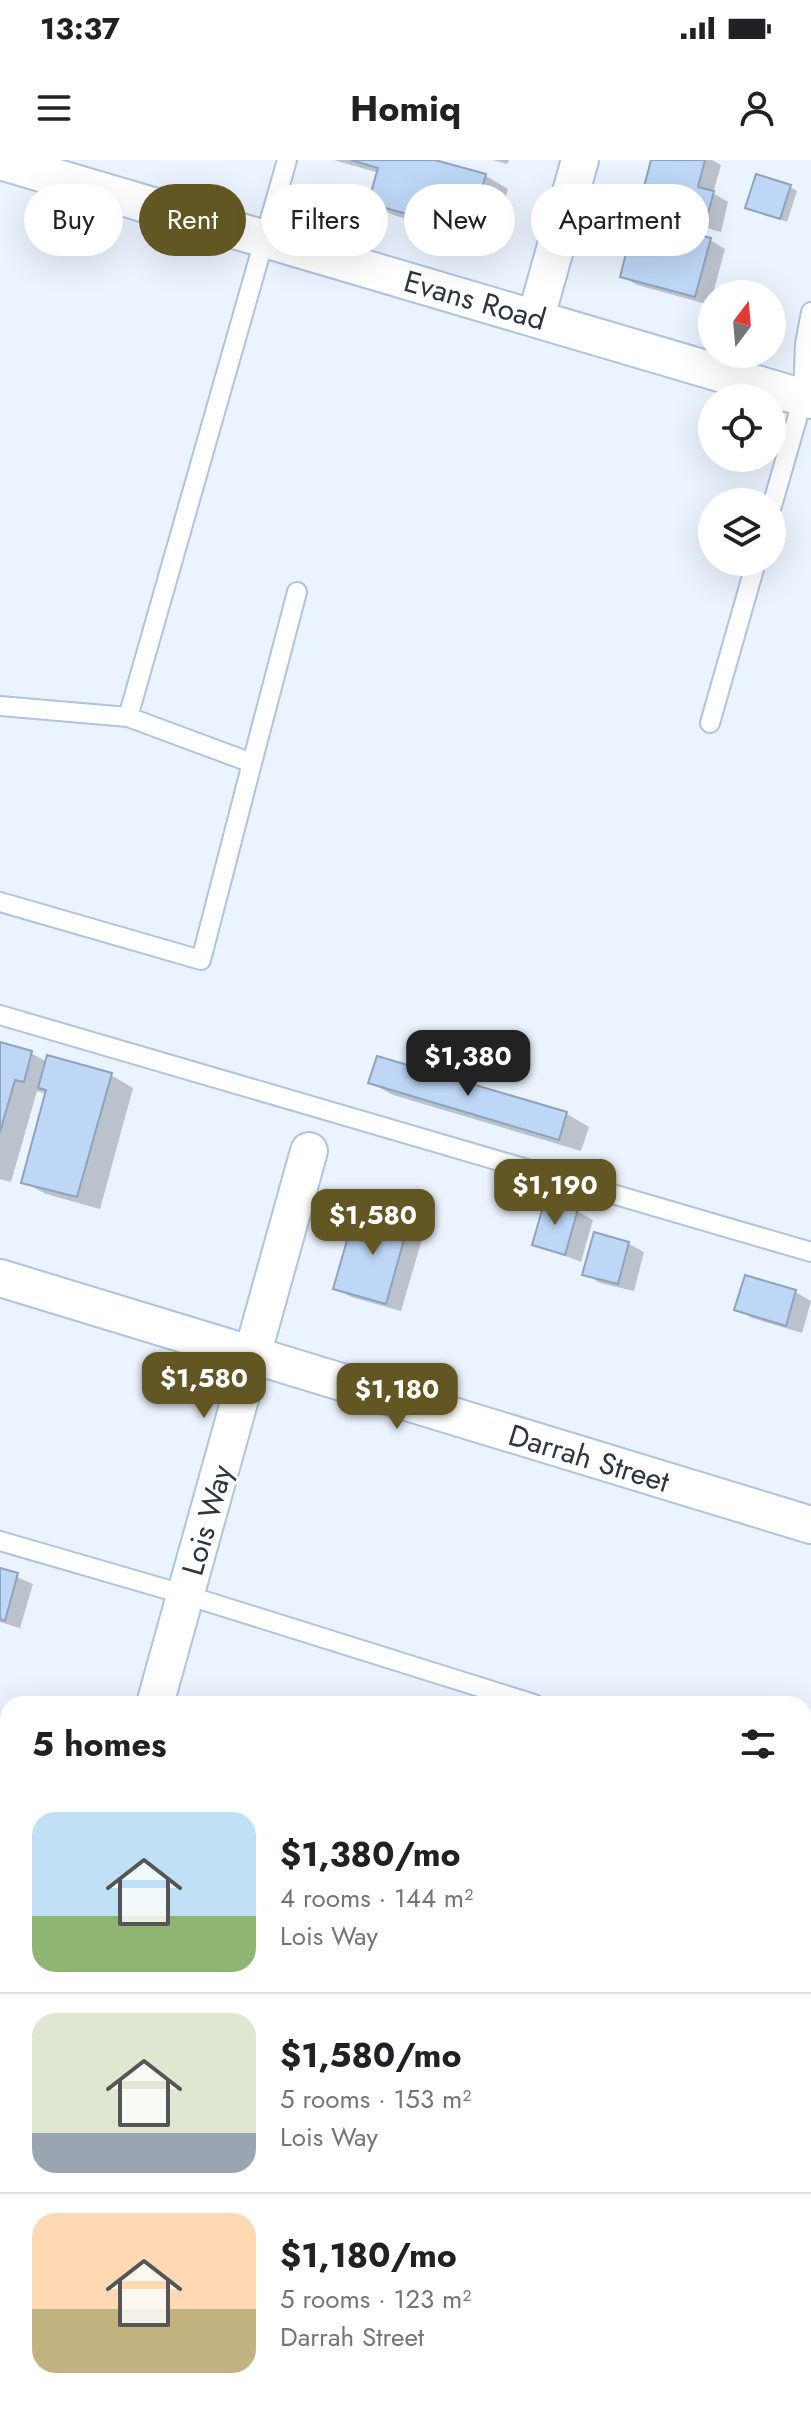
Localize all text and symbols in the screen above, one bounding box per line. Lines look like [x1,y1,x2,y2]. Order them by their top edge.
text: 13:37 [40,7,120,50]
text: Homiq [350,82,461,134]
icon: menu [32,86,76,130]
icon: person [735,86,779,130]
chip: Buy [24,184,123,256]
chip: Rent [139,184,246,256]
chip: Filters [262,184,388,256]
chip: New [404,184,515,256]
chip: Apartment [531,184,709,256]
street label: Evans Road [399,259,551,341]
north arrow [698,280,786,368]
map controls [698,280,786,576]
button: locate [698,384,786,472]
button: layers [698,488,786,576]
pin: $1,380 [403,1030,533,1098]
text: $1,380 [424,1037,512,1075]
pin: $1,190 [490,1159,620,1227]
text: $1,190 [512,1166,598,1204]
pin: $1,580 [308,1189,438,1257]
text: $1,580 [329,1196,417,1234]
pin: $1,580 [139,1352,269,1420]
text: $1,580 [160,1359,248,1397]
pin: $1,180 [332,1363,462,1431]
text: $1,180 [355,1370,439,1408]
street label: Darrah Street [503,1413,676,1503]
street label: Lois Way [171,1459,243,1580]
text: 5 homes [32,1720,166,1769]
icon: filters [736,1722,780,1766]
text: $1,380/mo [280,1830,461,1879]
icon: home [96,1844,192,1940]
text: 4 rooms · 144 m² [280,1879,473,1917]
text: Lois Way [280,1917,378,1955]
text: $1,580/mo [280,2031,461,2080]
icon: home [96,2045,192,2141]
text: 5 rooms · 153 m² [280,2080,471,2118]
text: Lois Way [280,2118,378,2156]
text: $1,180/mo [280,2231,457,2280]
icon: home [96,2245,192,2341]
text: 5 rooms · 123 m² [280,2280,471,2318]
text: Darrah Street [280,2318,424,2356]

